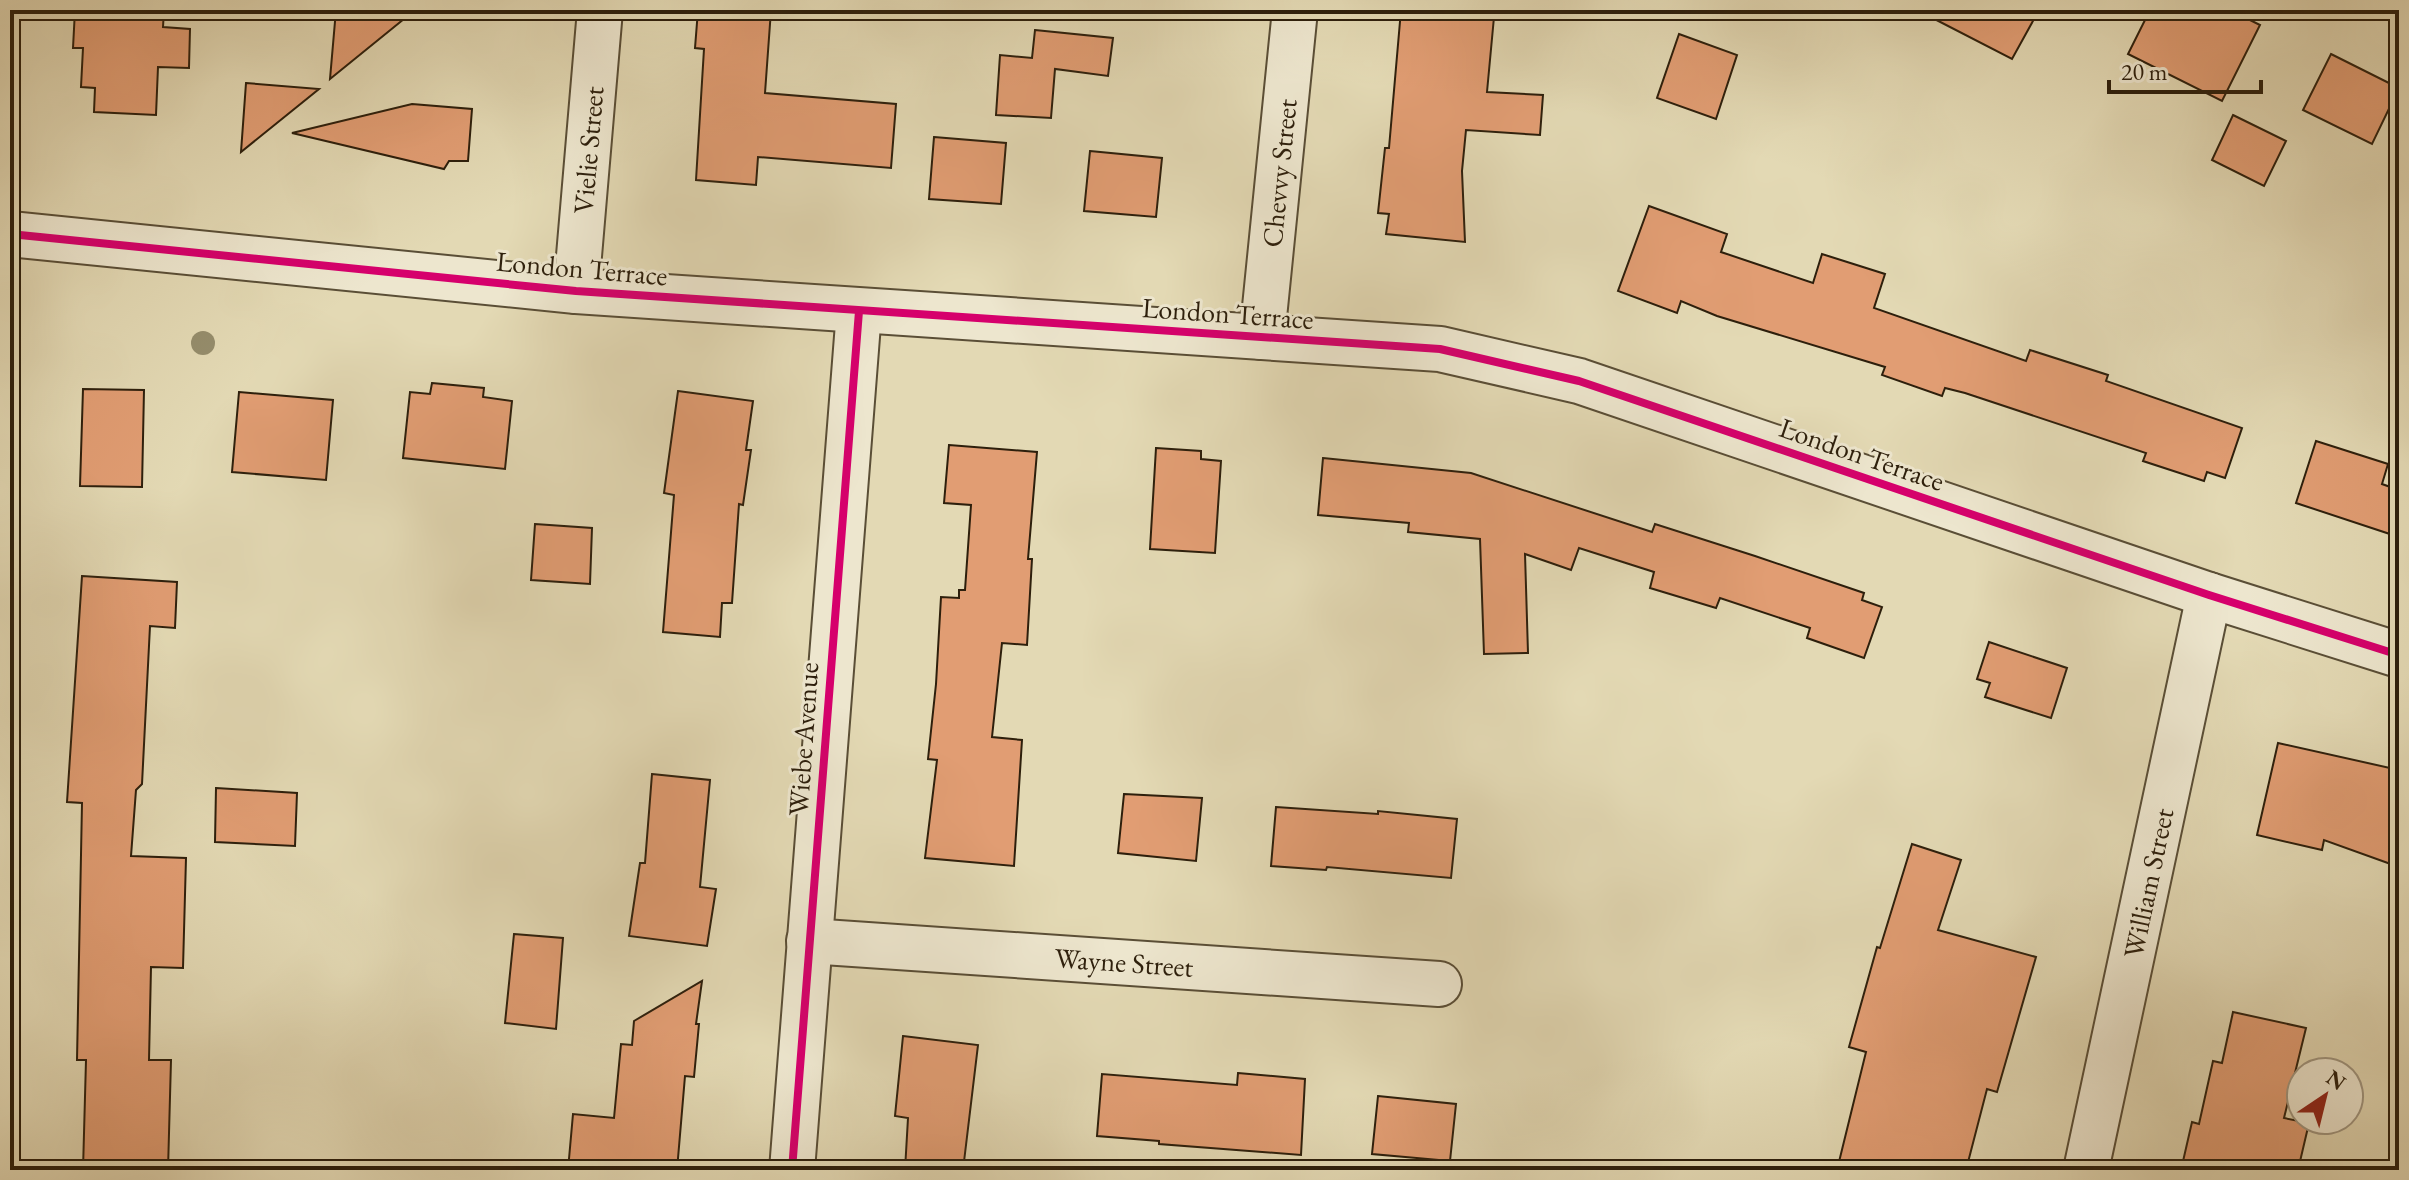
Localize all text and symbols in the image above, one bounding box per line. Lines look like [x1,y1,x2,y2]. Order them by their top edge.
scale bar [2109,44,2261,94]
text: 20 m [2121,56,2168,87]
street label: Vielie Street [565,85,612,215]
street label: Chevvy Street [1253,97,1305,249]
street label: London Terrace [495,243,669,293]
street label: London Terrace [1141,289,1315,337]
street label: London Terrace [1775,409,1949,499]
street label: Wiebe Avenue [780,661,826,817]
street label: William Street [2115,805,2181,961]
street label: Wayne Street [1053,939,1195,985]
north arrow [2285,1056,2365,1136]
text: N [2321,1063,2352,1097]

